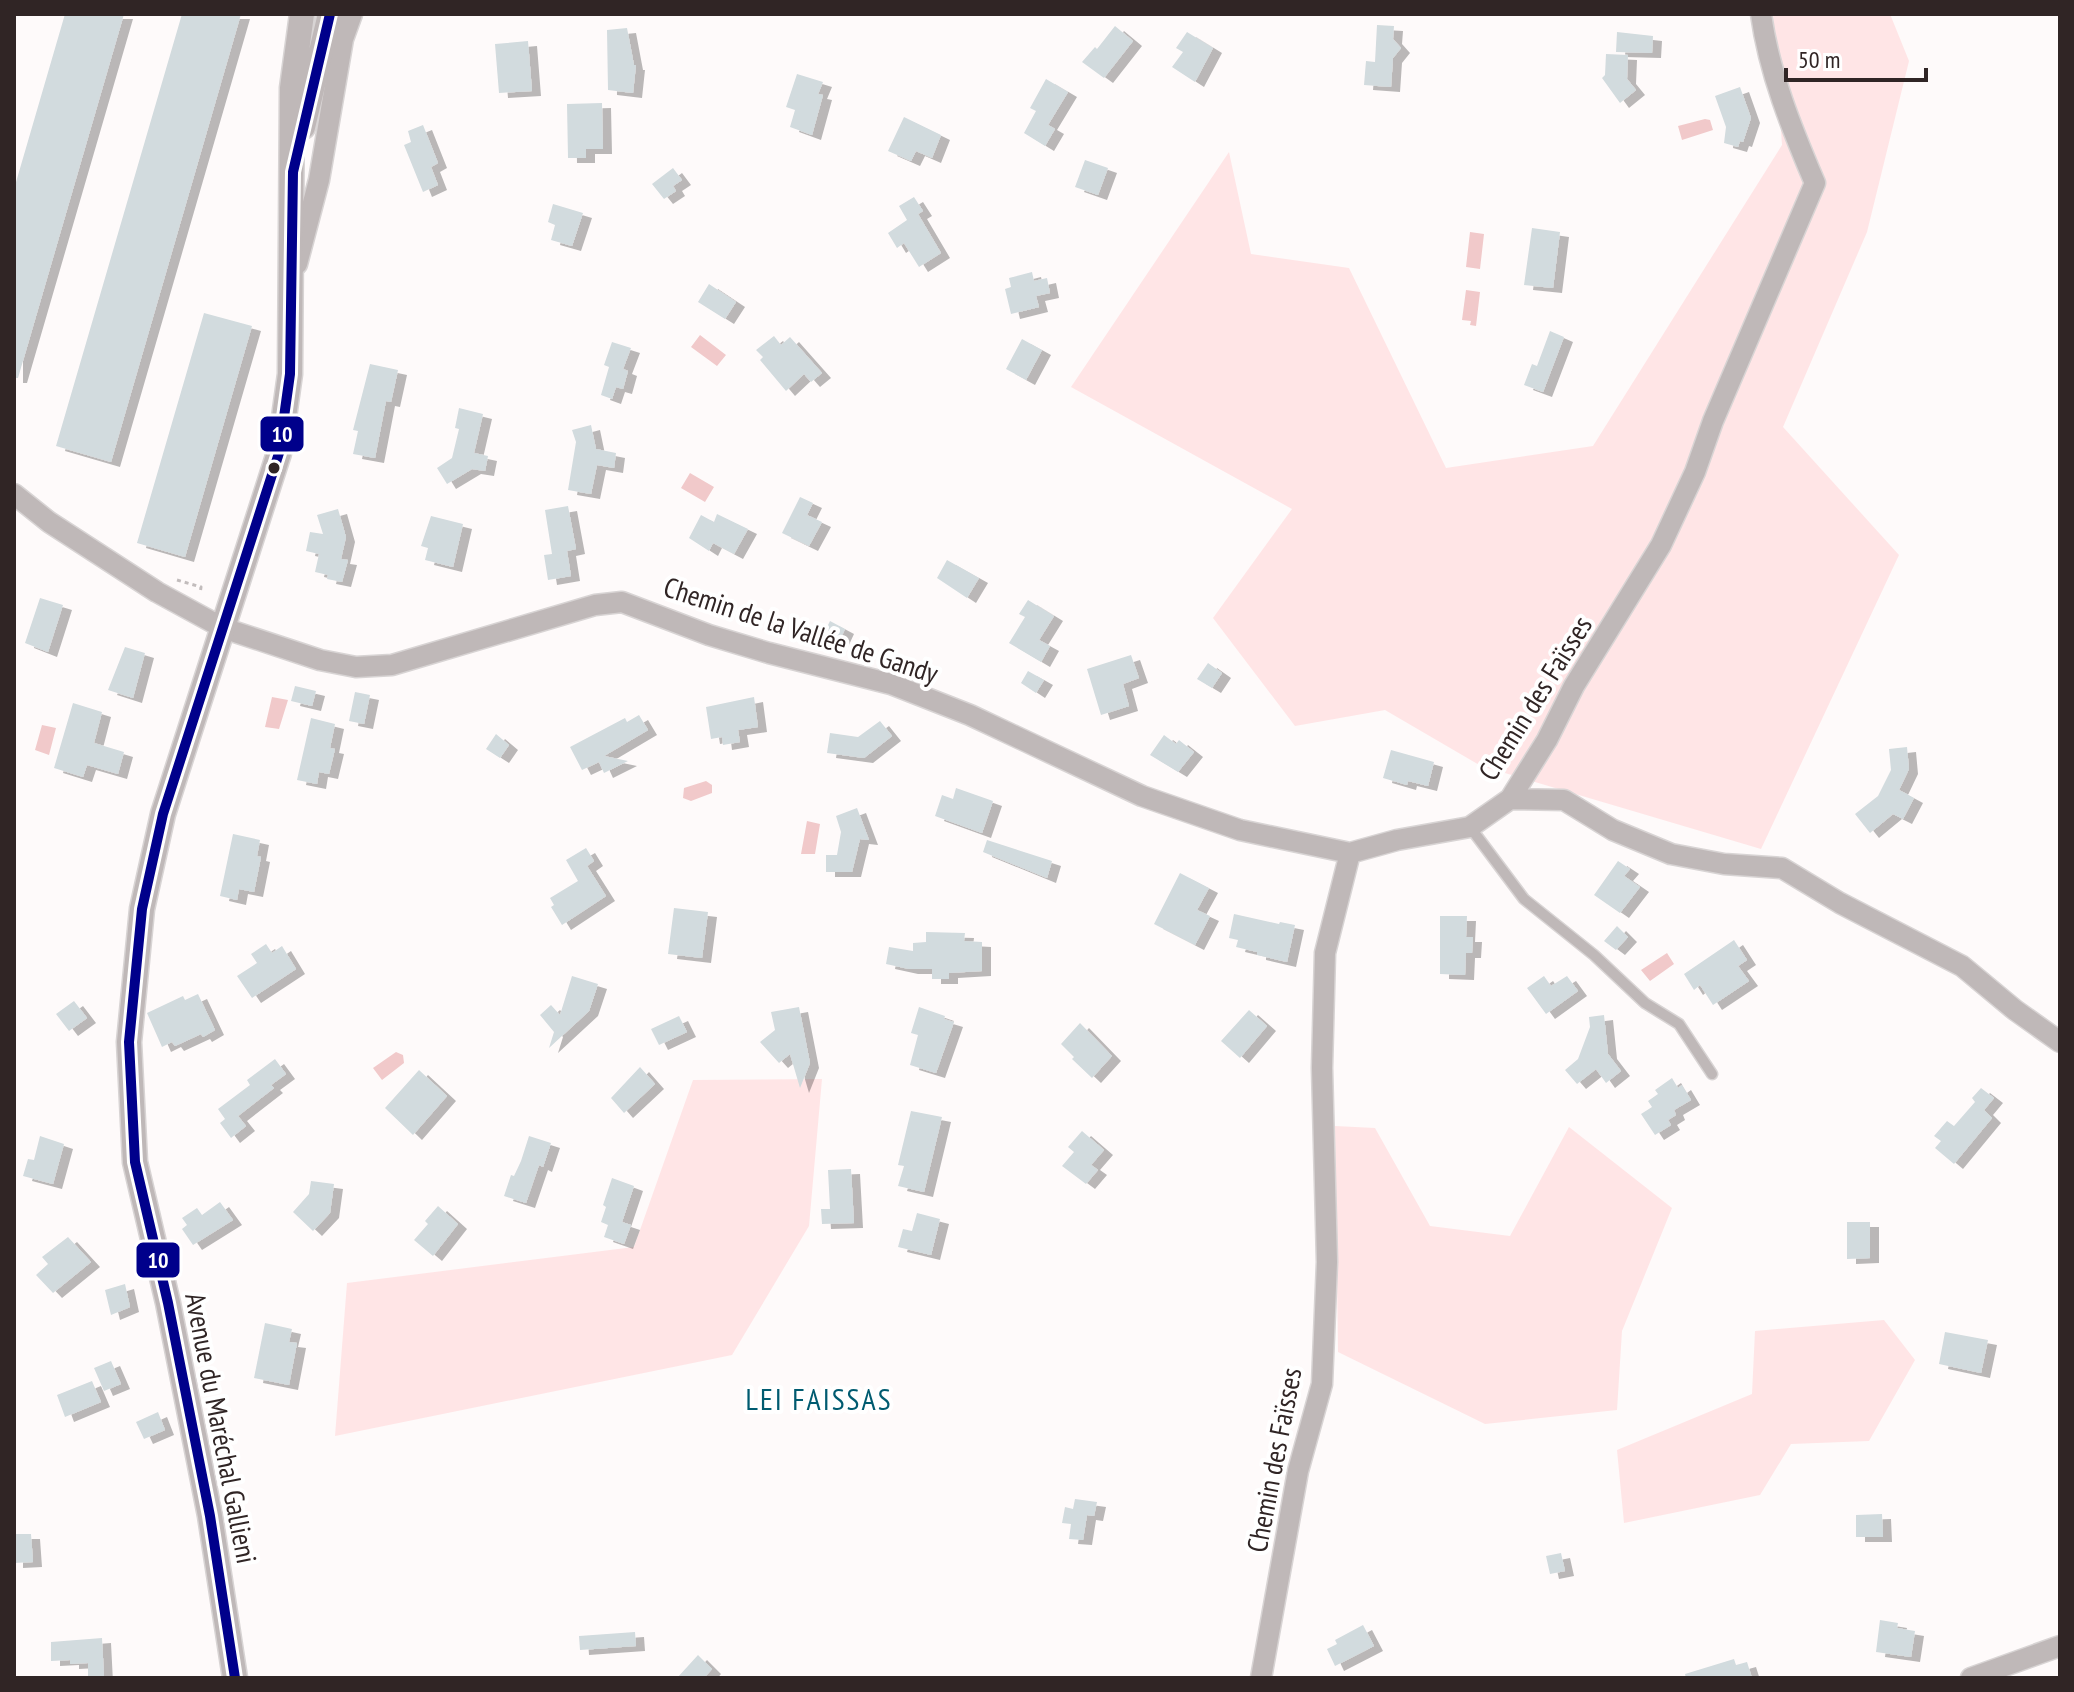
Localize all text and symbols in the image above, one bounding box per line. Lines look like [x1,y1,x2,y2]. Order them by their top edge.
scale bar [1786,32,1926,82]
text: 50 m [1798,44,1840,75]
line badge: 10 [259,415,305,453]
text: 10 [271,420,293,448]
unlabelled marker [266,460,282,476]
street label: Chemin de la Vallée de Gandy [659,568,943,691]
street label: Chemin des Faïsses [1469,609,1600,787]
line badge: 10 [135,1241,181,1279]
text: 10 [147,1246,169,1274]
street label: Avenue du Maréchal Gallieni [177,1289,266,1566]
street label: Chemin des Faïsses [1237,1365,1310,1555]
district label: LEI FAISSAS [746,1379,892,1418]

